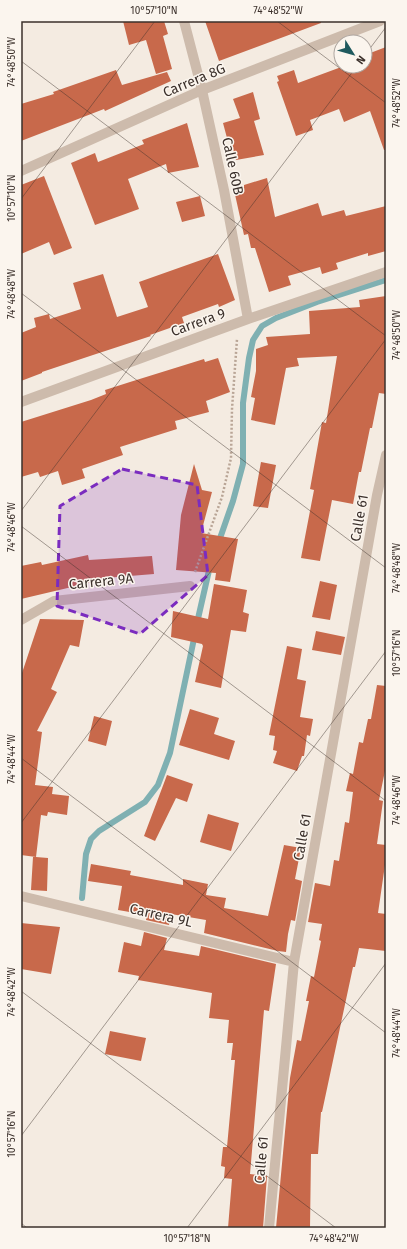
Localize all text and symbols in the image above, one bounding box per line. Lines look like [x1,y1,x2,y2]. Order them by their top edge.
text: 10°57'10"N [130,5,178,17]
text: 74°48'52"W [253,5,304,17]
north arrow [333,34,373,74]
text: 74°48'50"W [6,36,18,87]
text: N [353,53,368,67]
street label: Carrera 8G [160,60,228,101]
text: 74°48'52"W [391,77,403,128]
street label: Calle 60B [218,136,247,196]
text: 10°57'10"N [6,174,18,222]
text: 74°48'48"W [6,268,18,319]
street label: Carrera 9 [169,305,228,340]
text: 74°48'50"W [391,309,403,360]
street label: Calle 61 [347,493,372,543]
text: 74°48'46"W [6,501,18,552]
text: 74°48'48"W [391,542,403,593]
street label: Carrera 9A [68,570,134,593]
text: 10°57'16"N [391,630,403,676]
text: 74°48'44"W [6,734,18,784]
text: 74°48'46"W [391,774,403,825]
street label: Calle 61 [290,812,315,862]
street label: Carrera 9L [128,900,194,931]
text: 74°48'42"W [6,967,18,1017]
text: 74°48'44"W [391,1008,403,1058]
text: 10°57'16"N [6,1111,18,1157]
street label: Calle 61 [251,1136,272,1184]
text: 10°57'18"N [163,1233,211,1245]
text: 74°48'42"W [309,1233,359,1245]

